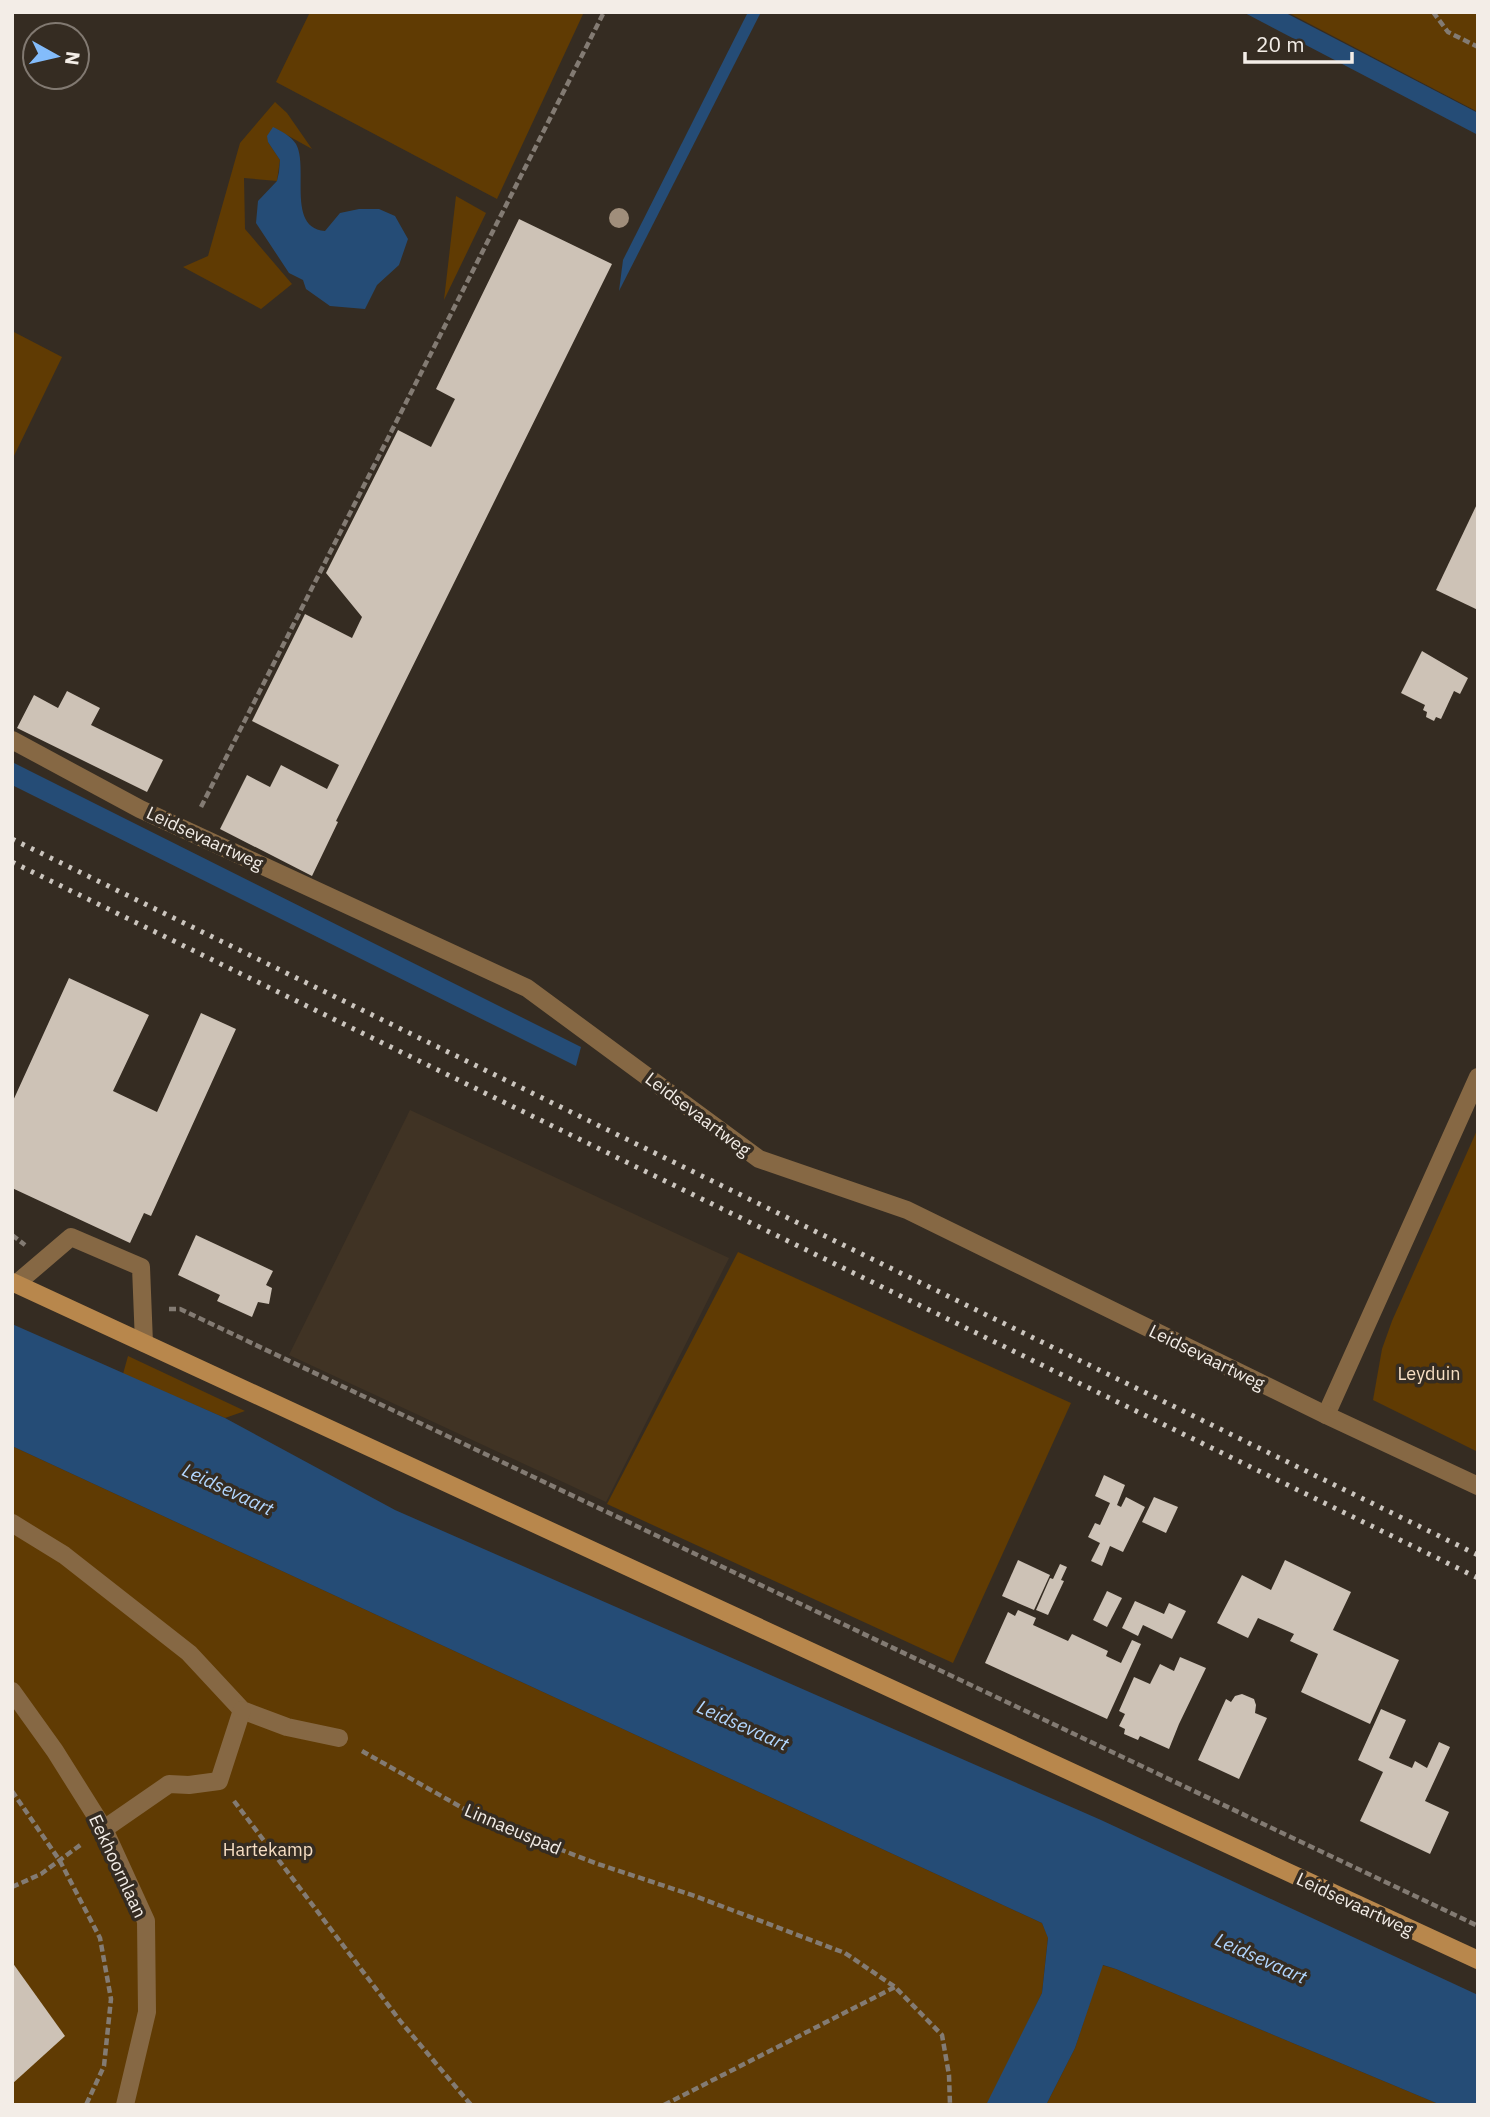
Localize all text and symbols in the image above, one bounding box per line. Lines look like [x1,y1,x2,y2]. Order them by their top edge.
north arrow [21,21,91,91]
scale bar [1245,21,1352,65]
text: 20 m [1256,30,1305,58]
text: N [60,50,86,67]
street label: Leidsevaartweg [143,801,267,875]
street label: Leidsevaartweg [641,1067,756,1161]
street label: Leidsevaartweg [1145,1319,1269,1395]
park label: Leyduin [1398,1362,1460,1385]
water label: Leidsevaart [179,1458,278,1521]
water label: Leidsevaart [694,1694,793,1756]
street label: Linnaeuspad [461,1798,565,1860]
street label: Eekhoornlaan [84,1811,152,1921]
park label: Hartekamp [223,1838,313,1861]
street label: Leidsevaartweg [1293,1867,1417,1941]
water label: Leidsevaart [1212,1927,1311,1989]

